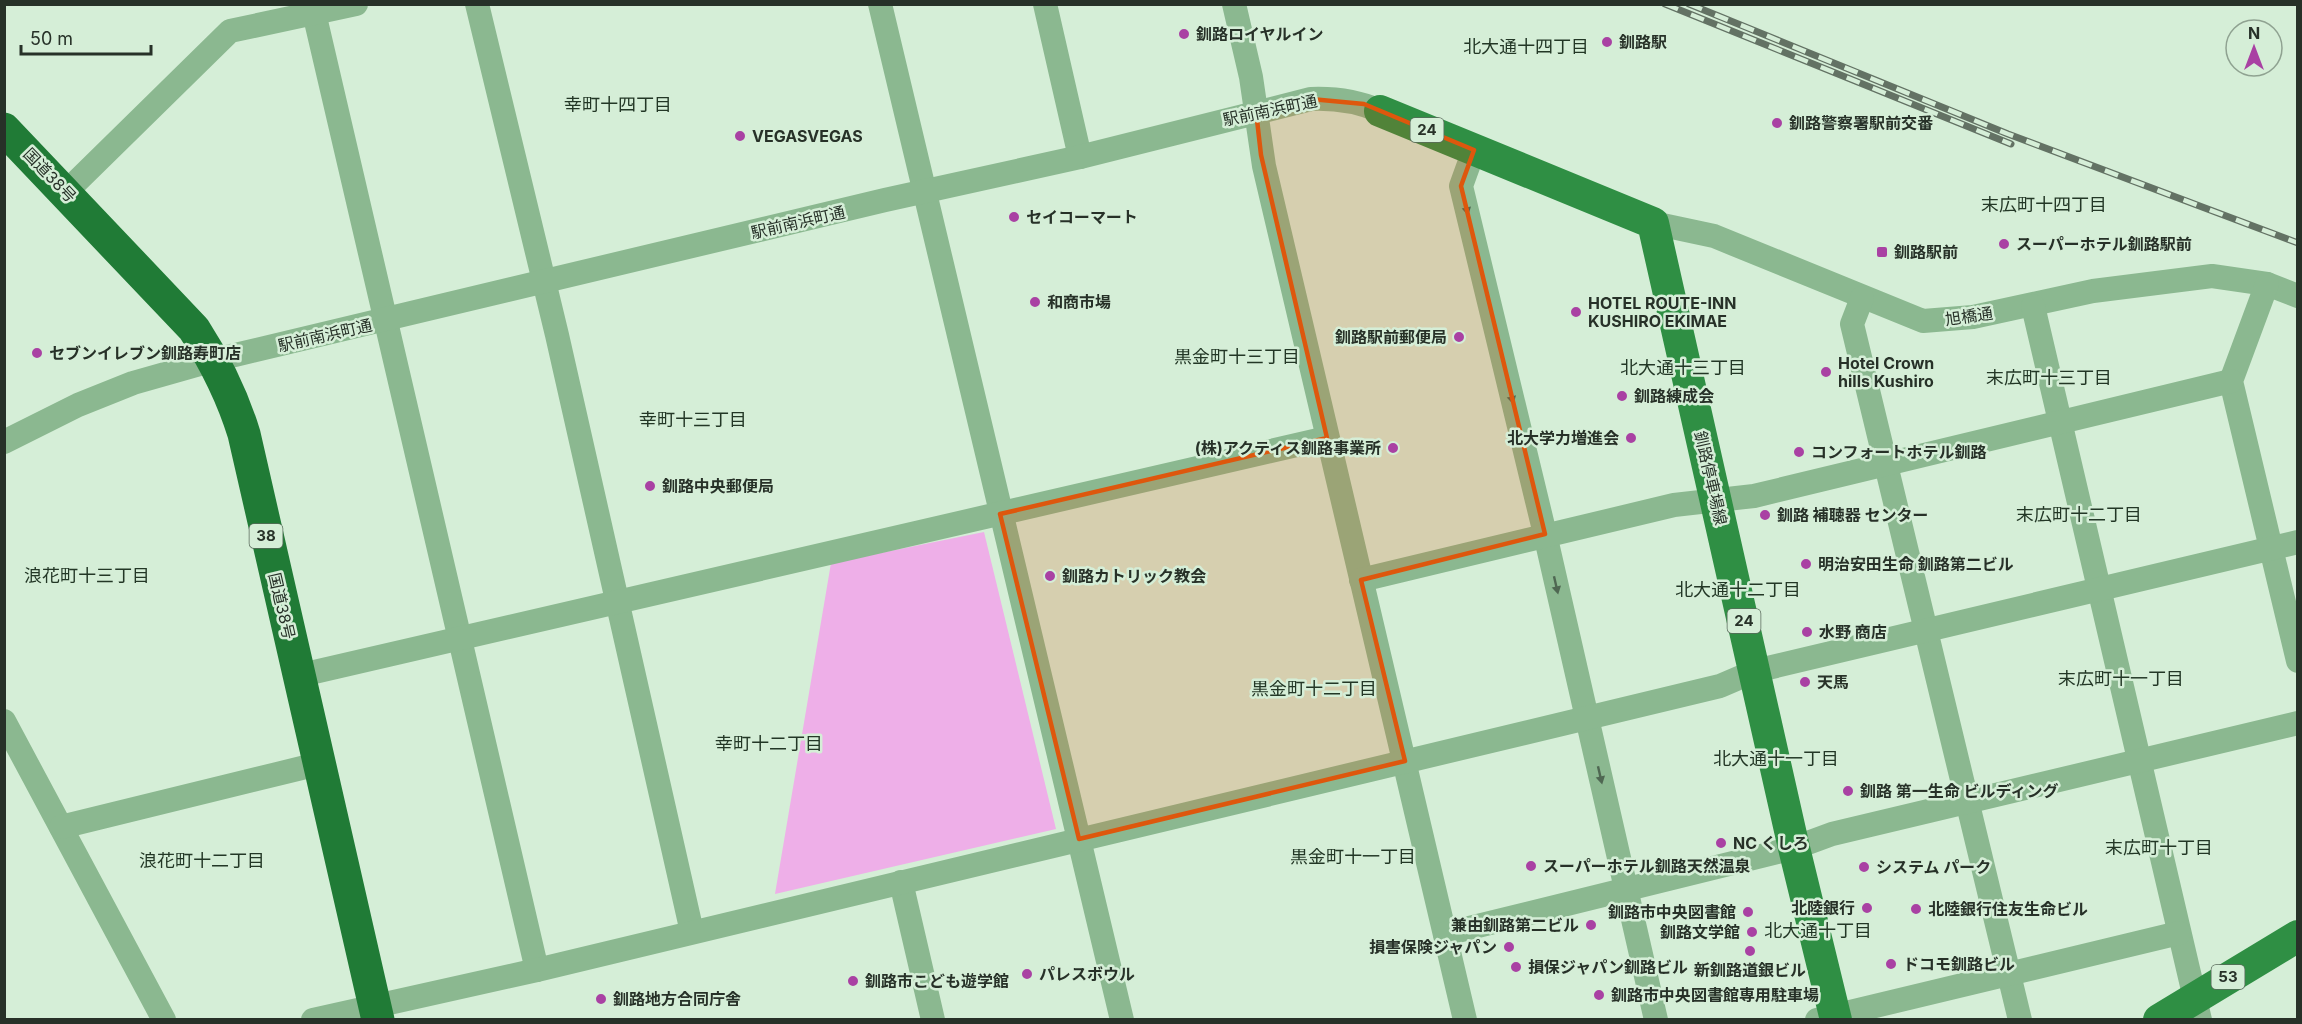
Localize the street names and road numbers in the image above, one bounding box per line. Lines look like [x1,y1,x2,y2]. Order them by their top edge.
street label: 駅前南浜町通 [1221,90,1319,130]
road number: 24 [1410,118,1444,142]
street label: 国道38号 [19,144,81,206]
street label: 駅前南浜町通 [749,201,847,243]
street label: 旭橋通 [1944,303,1994,329]
street label: 駅前南浜町通 [276,314,374,356]
street label: 釧路停車場線 [1690,429,1732,527]
road number: 38 [250,524,282,548]
street label: 国道38号 [265,571,299,641]
road number: 24 [1728,609,1760,633]
road number: 53 [2212,965,2244,989]

